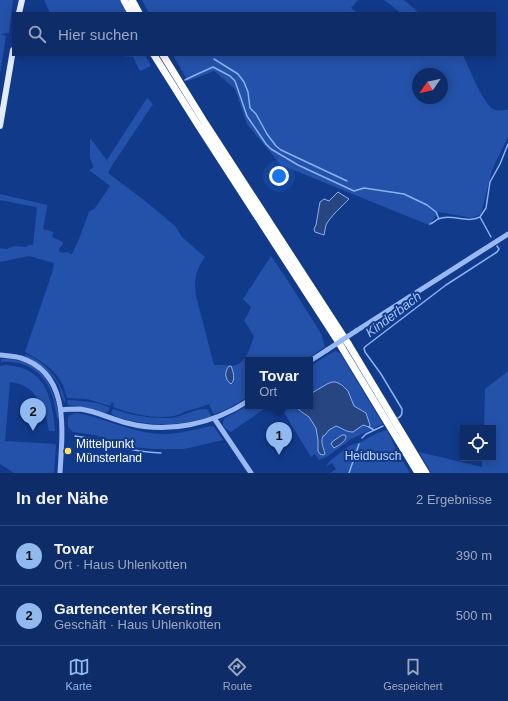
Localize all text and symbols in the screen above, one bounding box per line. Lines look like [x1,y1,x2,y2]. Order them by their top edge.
search box [12,12,496,56]
icon: search [26,23,48,45]
text: Hier suchen [58,26,138,43]
north arrow [412,68,448,104]
your location [269,166,289,186]
water label: Kinderbach [363,289,424,340]
popup [245,357,313,409]
text: Tovar [259,367,299,384]
text: Ort [259,384,277,399]
pin: 2 [20,398,46,431]
pin: 1 [266,422,292,455]
map controls [460,425,496,461]
button: locate [460,425,496,461]
place label: Mittelpunkt Münsterland [76,437,142,465]
marker: Mittelpunkt Münsterland [63,446,73,456]
park label: Heidbusch [345,449,401,463]
text: In der Nähe [16,489,109,508]
text: 2 Ergebnisse [416,492,492,507]
text: Tovar [54,540,94,557]
text: 1 [25,548,33,563]
text: 390 m [456,548,492,563]
text: Ort · Haus Uhlenkotten [54,557,187,572]
text: Gartencenter Kersting [54,600,212,617]
text: 2 [25,608,33,623]
text: 500 m [456,608,492,623]
text: Geschäft · Haus Uhlenkotten [54,617,221,632]
tab: Karte [66,656,92,692]
tab: Route [223,656,252,692]
tab: Gespeichert [383,656,442,692]

